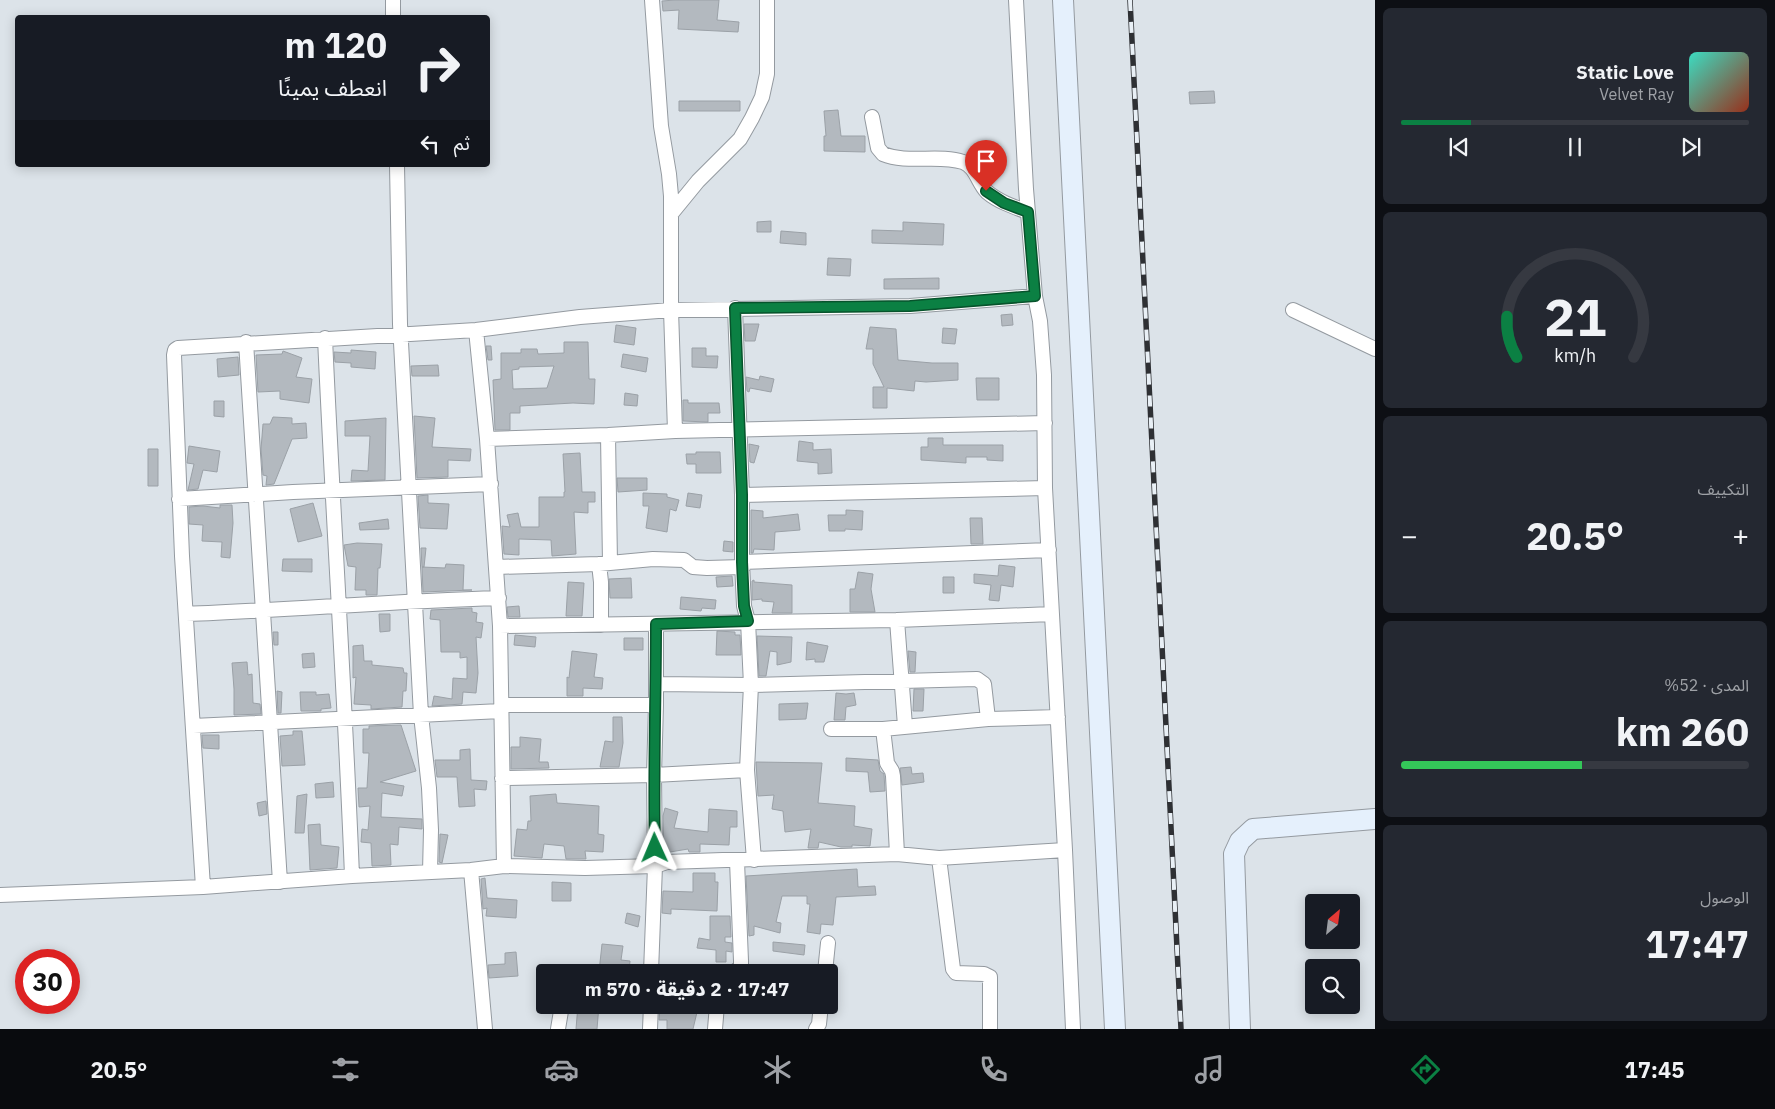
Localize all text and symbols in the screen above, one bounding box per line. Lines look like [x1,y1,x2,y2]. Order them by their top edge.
text: 120 m [284,22,387,68]
icon: right [405,35,470,100]
text: Static Love [1576,60,1674,84]
text: انعطف يمينًا [278,73,387,102]
text: Velvet Ray [1599,84,1674,104]
icon: left [416,130,444,158]
text: ثم [454,131,470,155]
icon: previous [1445,133,1473,161]
icon: pause [1561,133,1589,161]
icon: next [1677,133,1705,161]
pin [965,140,1007,191]
icon: arrive [972,147,1000,175]
text: 21 [1544,283,1606,350]
text: km/h [1554,344,1596,367]
text: التكييف [1697,479,1749,499]
text: 20.5° [1526,511,1624,560]
text: − [1401,517,1418,554]
text: + [1732,517,1749,554]
text: المدى · 52% [1664,675,1749,695]
text: 260 km [1616,707,1749,756]
position arrow [628,821,680,873]
text: الوصول [1700,887,1749,907]
north arrow [1305,894,1360,949]
map controls [1305,894,1360,1014]
text: 17:47 [1645,919,1749,968]
speed limit sign: 30 [15,949,80,1014]
button: search [1305,959,1360,1014]
text: 17:47 · 2 دقيقة · 570 m [585,977,789,1001]
icon: filters [328,1052,363,1087]
icon: car [544,1052,579,1087]
icon: climate [760,1052,795,1087]
icon: phone [976,1052,1011,1087]
icon: music [1192,1052,1227,1087]
icon: directions [1408,1052,1443,1087]
text: 20.5° [91,1055,147,1084]
text: 17:45 [1624,1055,1685,1084]

